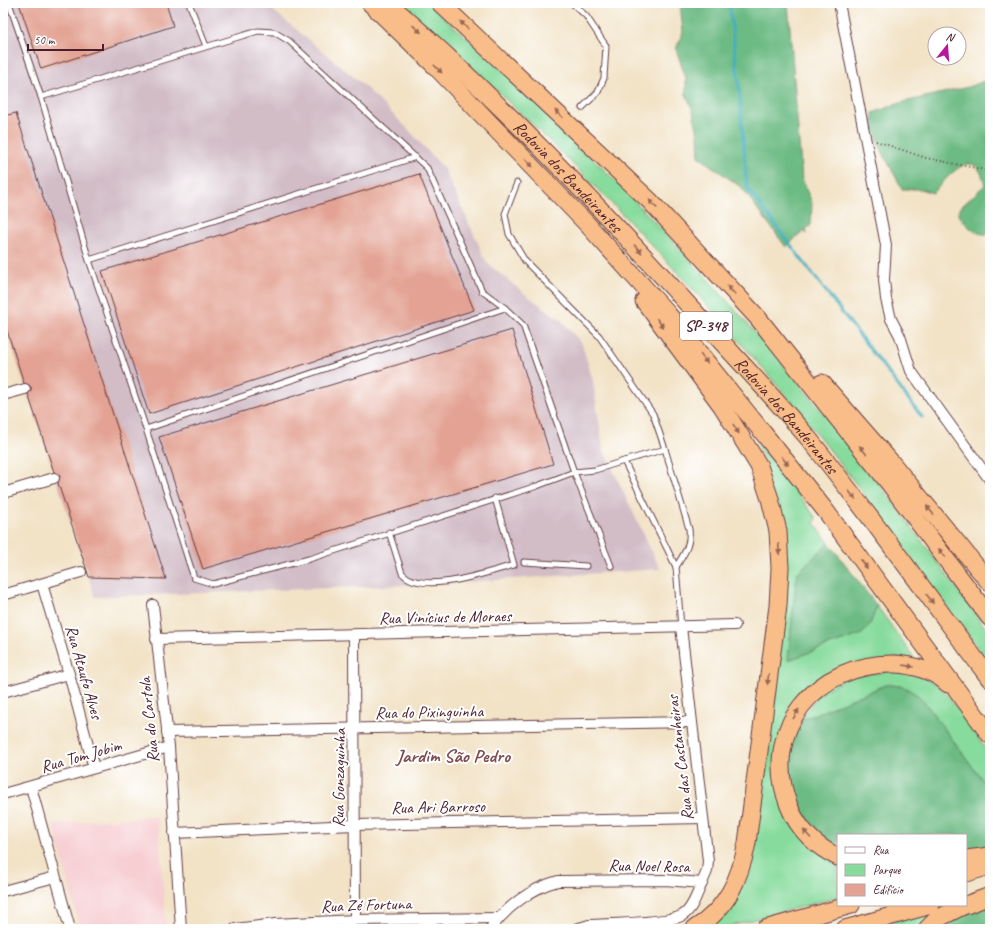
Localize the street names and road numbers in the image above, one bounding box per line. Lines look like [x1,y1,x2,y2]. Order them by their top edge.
street label: Rodovia dos Bandeirantes [509,116,628,238]
road number: SP-348 [680,312,732,340]
street label: Rodovia dos Bandeirantes [730,353,844,479]
street label: Rua Vinícius de Moraes [379,605,513,629]
street label: Rua Ataufo Alves [61,623,108,723]
street label: Rua do Cartola [134,674,164,764]
street label: Rua das Castanheiras [662,693,698,822]
street label: Rua do Pixinguinha [375,701,484,723]
street label: Rua Gonzaguinha [328,727,350,828]
street label: Rua Tom Jobim [38,734,124,778]
street label: Rua Ari Barroso [391,796,486,818]
street label: Rua Noel Rosa [608,855,692,877]
street label: Rua Zé Fortuna [320,893,414,917]

